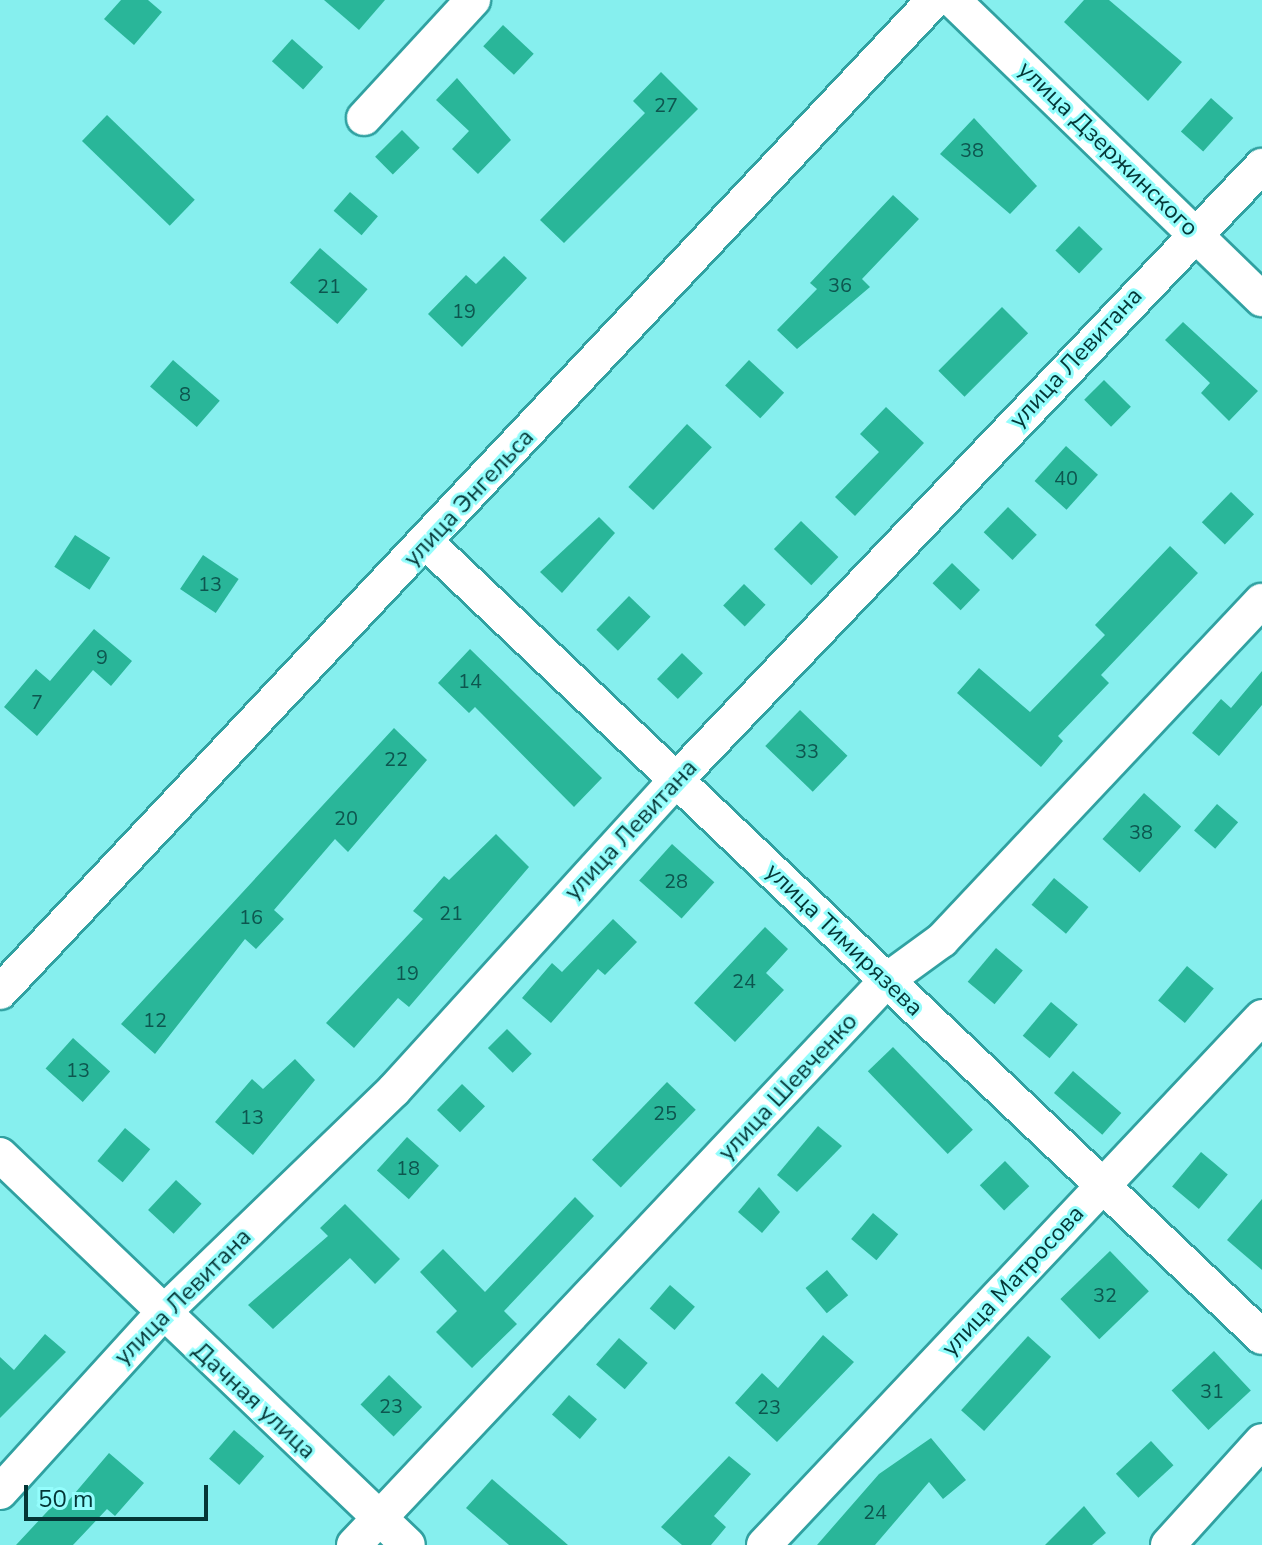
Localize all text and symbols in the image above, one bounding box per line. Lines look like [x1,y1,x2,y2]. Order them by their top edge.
street label: улица Дзержинского [1012,55,1204,243]
house number: 27 [654,93,678,117]
house number: 38 [960,138,984,162]
house number: 36 [828,273,852,297]
house number: 21 [317,274,341,298]
street label: улица Левитана [1004,282,1148,434]
house number: 19 [452,299,476,323]
house number: 8 [179,382,191,406]
street label: улица Энгельса [398,423,540,573]
house number: 40 [1054,466,1078,490]
house number: 13 [198,572,222,596]
house number: 9 [96,645,108,669]
house number: 14 [458,669,482,693]
house number: 7 [31,690,43,714]
house number: 33 [795,739,819,763]
house number: 22 [384,747,408,771]
street label: улица Левитана [559,754,703,906]
house number: 20 [334,806,358,830]
house number: 38 [1129,820,1153,844]
street label: улица Тимирязева [759,857,929,1023]
house number: 28 [664,869,688,893]
house number: 21 [439,901,463,925]
house number: 16 [239,905,263,929]
house number: 19 [395,961,419,985]
house number: 24 [732,969,756,993]
street label: улица Шевченко [712,1007,864,1167]
house number: 12 [143,1008,167,1032]
house number: 13 [66,1058,90,1082]
house number: 25 [653,1101,677,1125]
house number: 13 [240,1105,264,1129]
house number: 18 [396,1156,420,1180]
street label: улица Матросова [936,1199,1090,1363]
street label: улица Левитана [109,1223,257,1371]
house number: 32 [1093,1283,1117,1307]
street label: Дачная улица [186,1337,322,1465]
house number: 31 [1200,1379,1224,1403]
house number: 23 [379,1394,403,1418]
house number: 23 [757,1395,781,1419]
scale bar [28,1469,212,1519]
text: 50 m [38,1483,94,1515]
house number: 24 [863,1500,887,1524]

